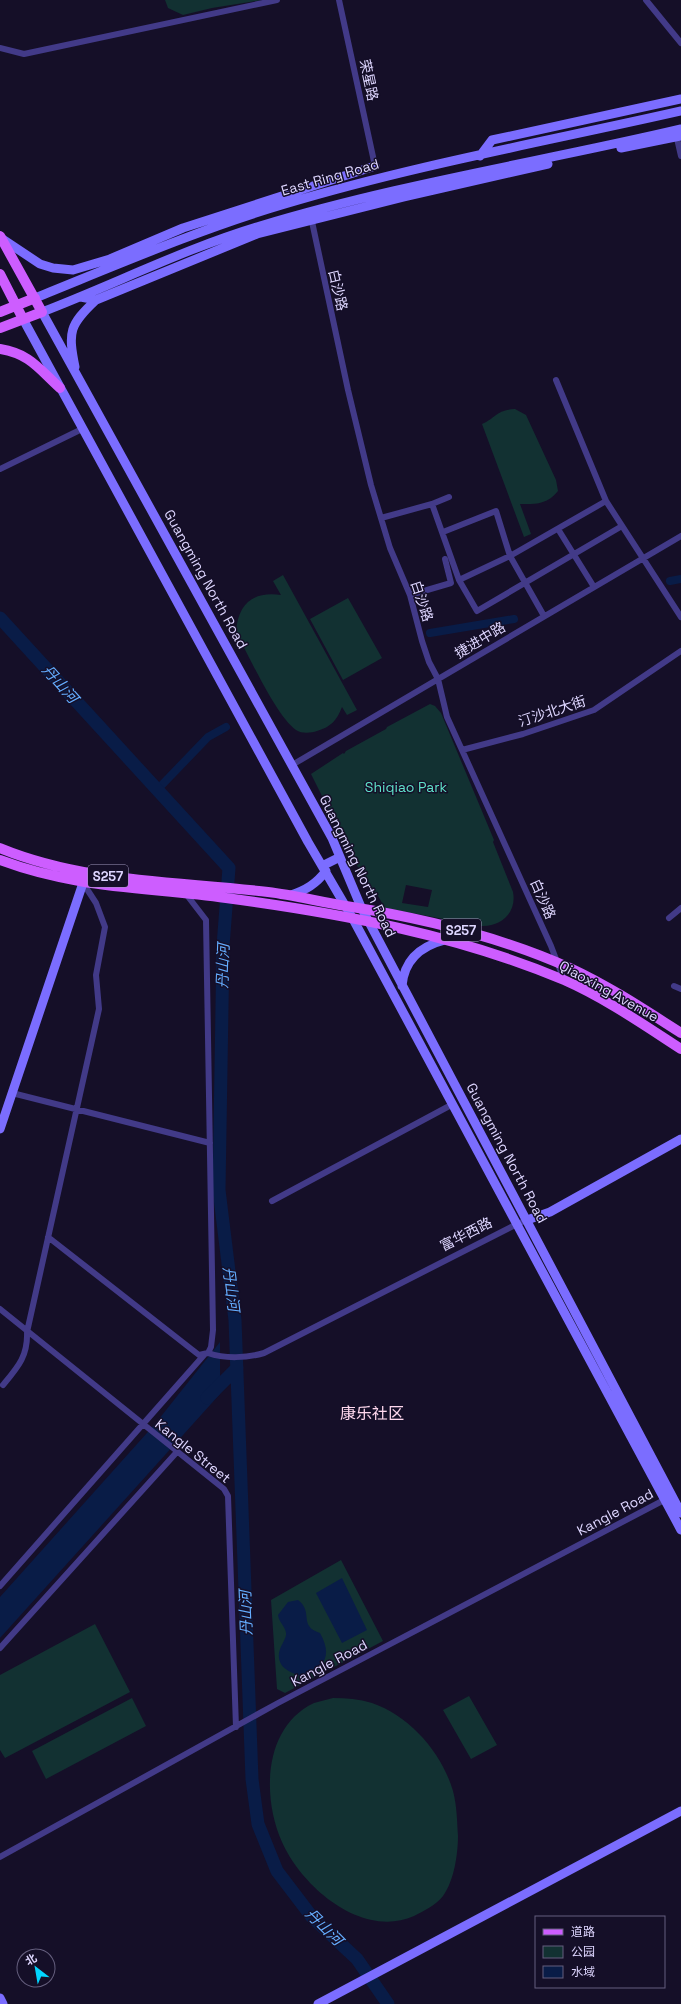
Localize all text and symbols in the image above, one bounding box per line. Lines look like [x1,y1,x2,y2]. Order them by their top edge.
street label: 荣星路 [356,58,382,102]
street label: East Ring Road [279,154,381,200]
street label: 白沙路 [325,268,351,312]
street label: Guangming North Road [160,506,252,652]
street label: 白沙路 [407,578,437,624]
street label: 捷进中路 [451,618,509,662]
water label: 丹山河 [38,661,84,709]
street label: 汀沙北大街 [516,692,588,730]
park label: Shiqiao Park [365,778,448,796]
street label: Guangming North Road [316,792,400,940]
road number: S257 [88,865,128,887]
street label: 白沙路 [526,876,560,922]
road number: S257 [441,919,481,941]
water label: 丹山河 [212,940,233,989]
street label: Qiaoxing Avenue [556,956,662,1026]
street label: Guangming North Road [462,1080,552,1226]
street label: 富华西路 [437,1213,495,1255]
water label: 丹山河 [219,1265,244,1315]
district label: 康乐社区 [340,1403,404,1424]
street label: Kangle Street [151,1415,235,1487]
street label: Kangle Road [574,1484,656,1540]
water label: 丹山河 [235,1587,256,1636]
street label: Kangle Road [288,1635,370,1691]
water label: 丹山河 [302,1904,349,1951]
legend [535,1916,665,1988]
text: 道路 [571,1924,595,1940]
text: 公园 [571,1944,595,1960]
north arrow [16,1948,56,1988]
text: 北 [23,1951,39,1968]
text: 水域 [571,1964,595,1980]

